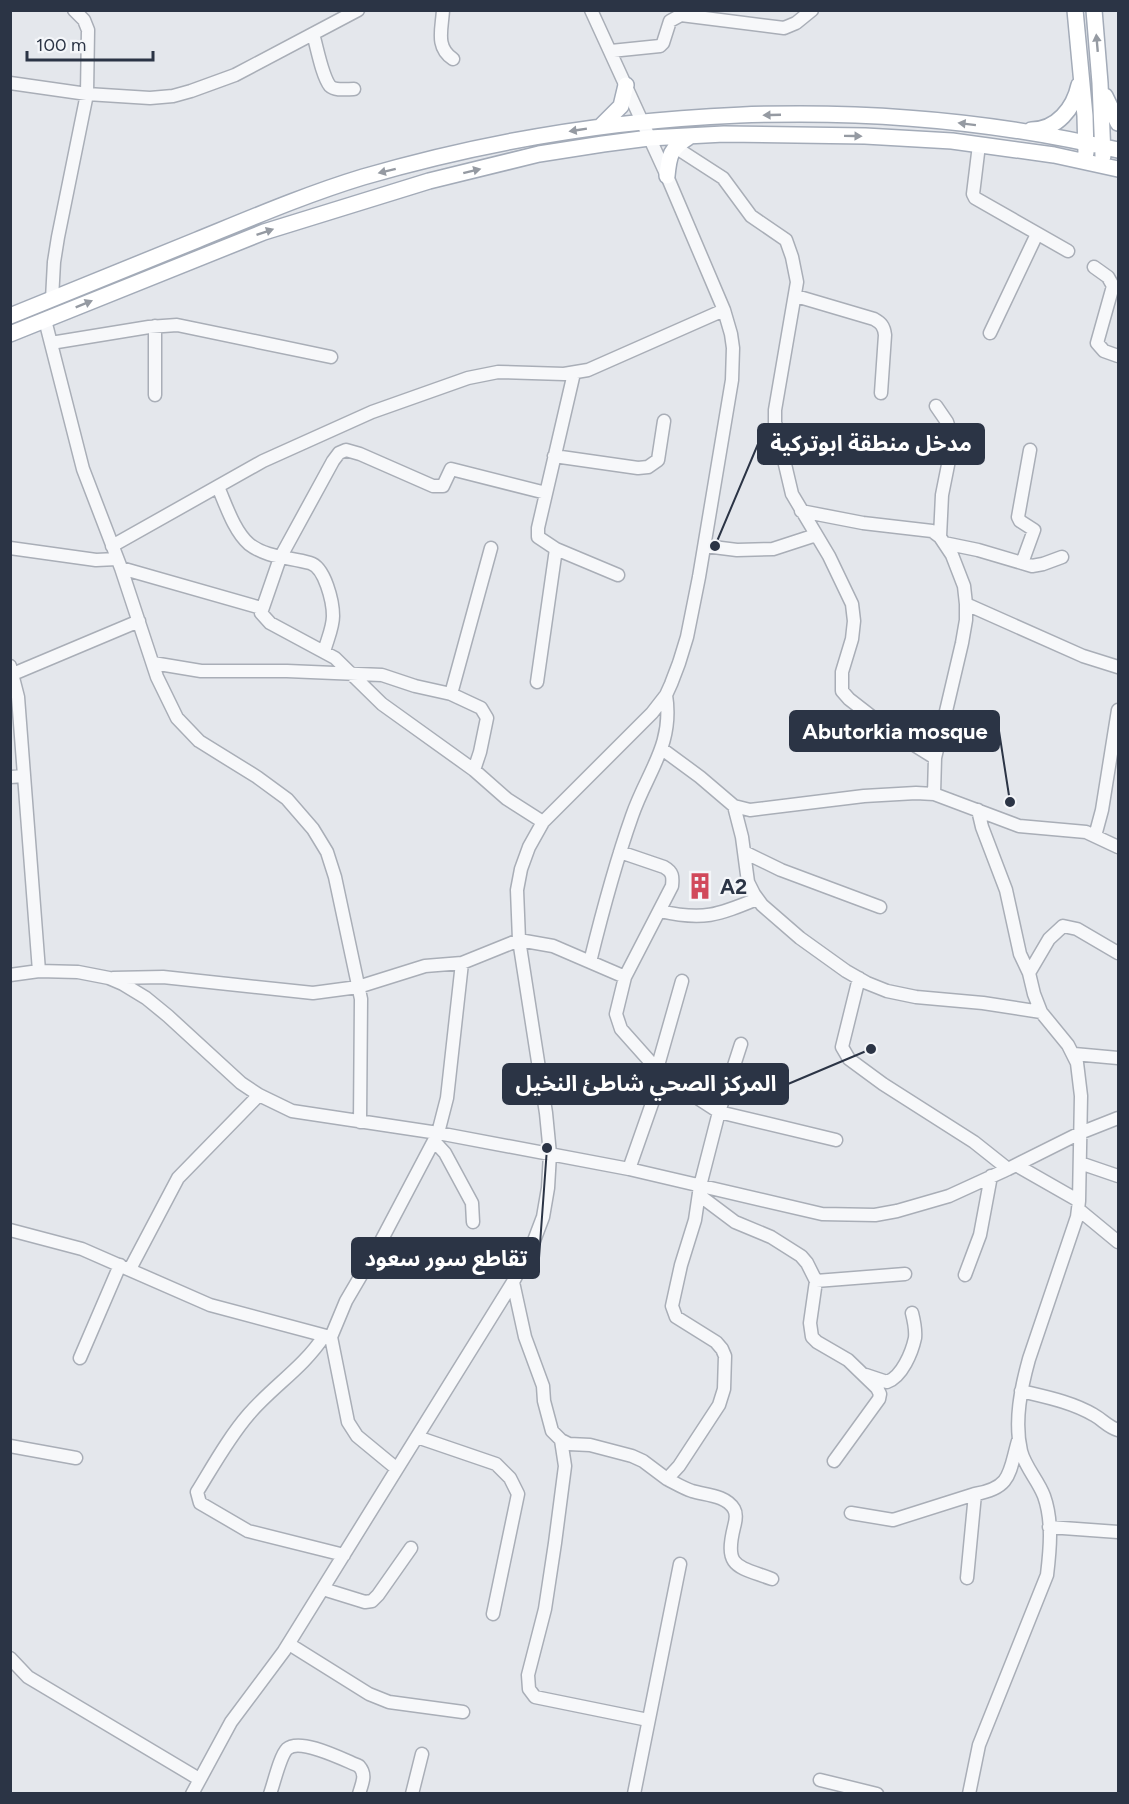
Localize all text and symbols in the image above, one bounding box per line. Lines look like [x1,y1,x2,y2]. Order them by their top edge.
scale bar [27,24,153,62]
text: 100 m [36,34,86,56]
one-way arrow [1092,34,1102,53]
one-way arrow [763,111,782,120]
one-way arrow [957,120,976,129]
one-way arrow [568,125,587,134]
one-way arrow [844,131,863,141]
one-way arrow [463,165,481,175]
one-way arrow [378,167,397,177]
one-way arrow [256,227,274,237]
one-way arrow [75,299,93,308]
callout: مدخل منطقة ابوتركية [758,424,984,464]
text: مدخل منطقة ابوتركية [770,430,972,457]
callout: Abutorkia mosque [790,711,999,751]
text: Abutorkia mosque [802,718,988,745]
building icon: A2 [685,871,715,901]
place label: A2 [720,874,747,899]
callout: المركز الصحي شاطئ النخيل [503,1064,788,1104]
text: المركز الصحي شاطئ النخيل [516,1070,777,1101]
callout: تقاطع سور سعود [352,1238,539,1278]
text: تقاطع سور سعود [364,1245,528,1275]

